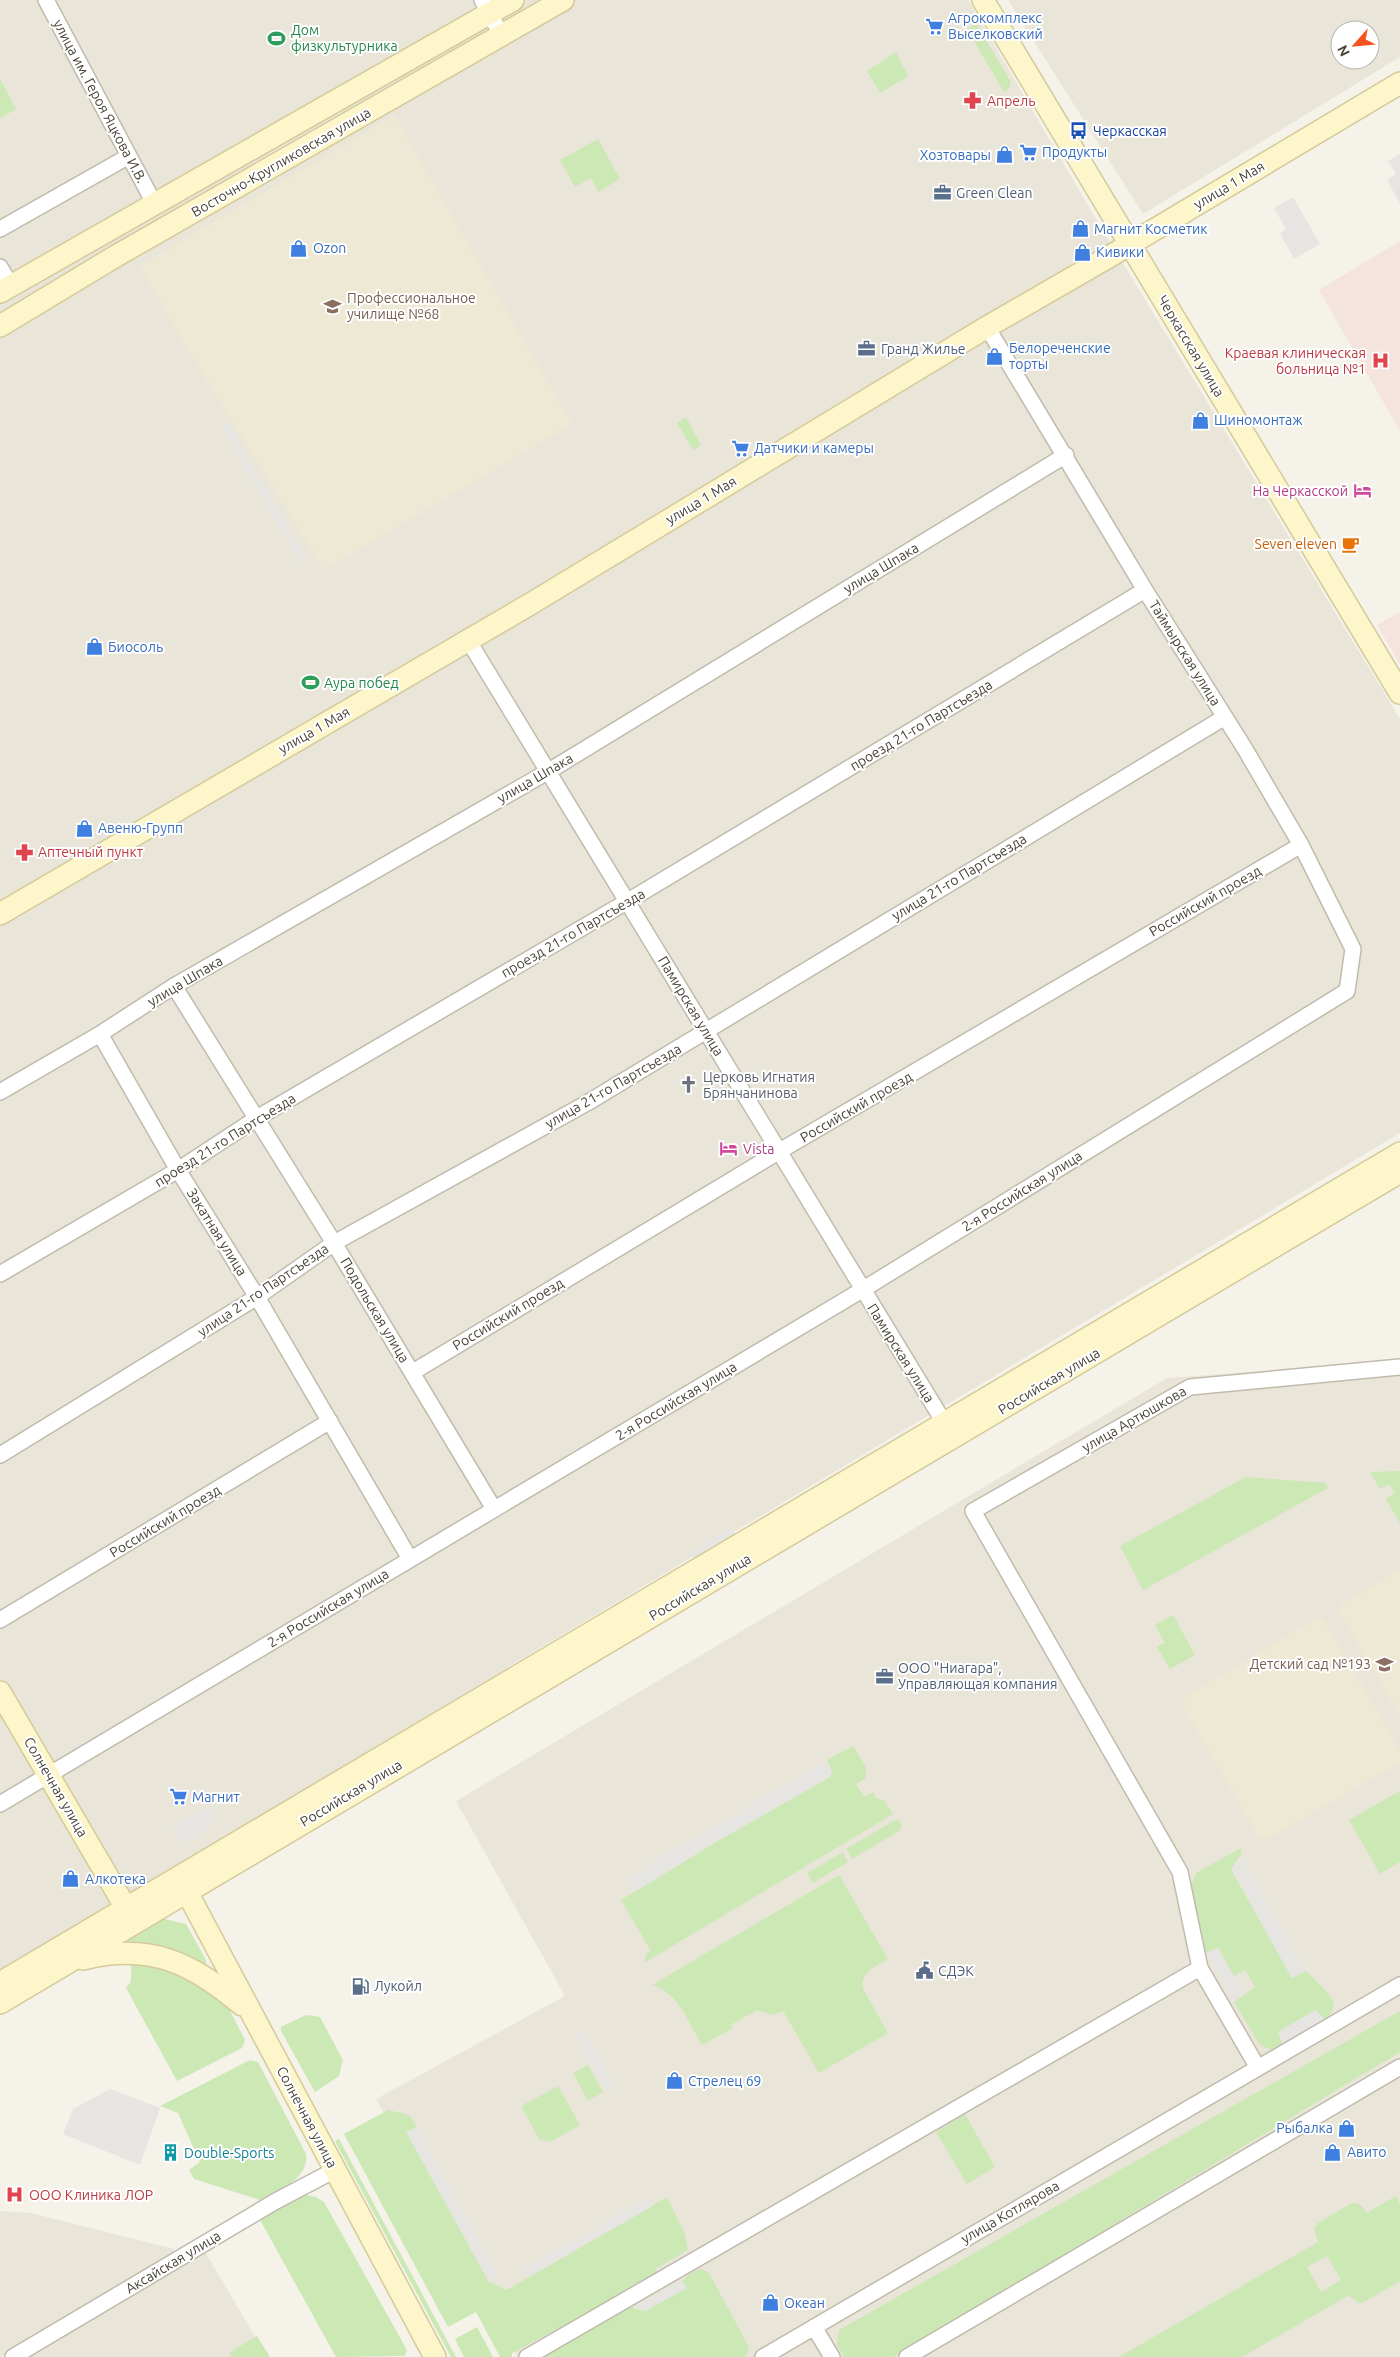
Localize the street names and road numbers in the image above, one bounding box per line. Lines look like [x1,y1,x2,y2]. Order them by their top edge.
street label: улица им. Героя Яцкова И.В. [50,17,150,185]
street label: Восточно-Кругликовская улица [189,104,373,220]
street label: улица 1 Мая [1191,158,1267,212]
street label: Черкасская улица [1154,292,1228,400]
street label: улица 1 Мая [663,473,739,527]
street label: улица Шпака [841,539,921,597]
street label: Таймырская улица [1146,597,1224,709]
street label: проезд 21-го Партсъезда [847,676,995,774]
street label: улица 1 Мая [276,703,352,757]
street label: улица Шпака [494,750,576,806]
street label: улица 21-го Партсъезда [889,830,1029,924]
street label: Российский проезд [1146,862,1264,940]
street label: проезд 21-го Партсъезда [498,885,648,981]
street label: улица Шпака [145,952,225,1010]
street label: Памирская улица [655,953,727,1059]
street label: улица 21-го Партсъезда [542,1040,684,1132]
street label: Российский проезд [797,1068,915,1146]
street label: проезд 21-го Партсъезда [152,1090,298,1190]
street label: 2-я Российская улица [959,1147,1085,1235]
street label: Закатная улица [184,1185,250,1279]
street label: улица 21-го Партсъезда [195,1240,331,1340]
street label: Подольская улица [337,1255,413,1365]
street label: Российский проезд [450,1275,566,1353]
street label: Памирская улица [864,1301,938,1405]
street label: Российская улица [995,1344,1103,1418]
street label: 2-я Российская улица [612,1358,740,1444]
street label: улица Артюшкова [1079,1383,1189,1455]
street label: Российский проезд [107,1482,223,1560]
street label: Российская улица [646,1550,754,1624]
street label: 2-я Российская улица [264,1565,392,1651]
street label: Солнечная улица [21,1734,91,1840]
street label: Российская улица [297,1756,405,1830]
street label: Солнечная улица [273,2064,341,2170]
street label: улица Котлярова [958,2177,1062,2247]
street label: Аксайская улица [123,2227,223,2297]

